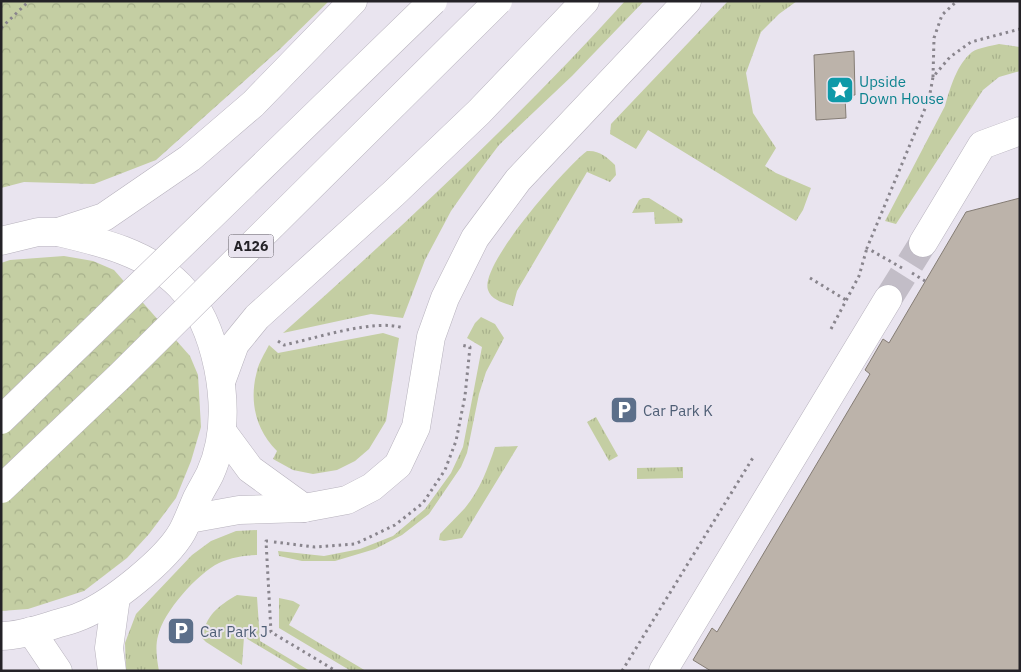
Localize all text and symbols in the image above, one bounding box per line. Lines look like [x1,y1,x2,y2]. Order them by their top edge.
place label: Upside Down House [859,72,944,108]
place icon: Upside Down House [825,75,855,105]
road number: A126 [228,235,274,258]
parking icon: Car Park K [609,395,639,425]
place label: Car Park K [643,401,713,420]
parking icon: Car Park J [166,616,196,646]
place label: Car Park J [200,622,268,641]

